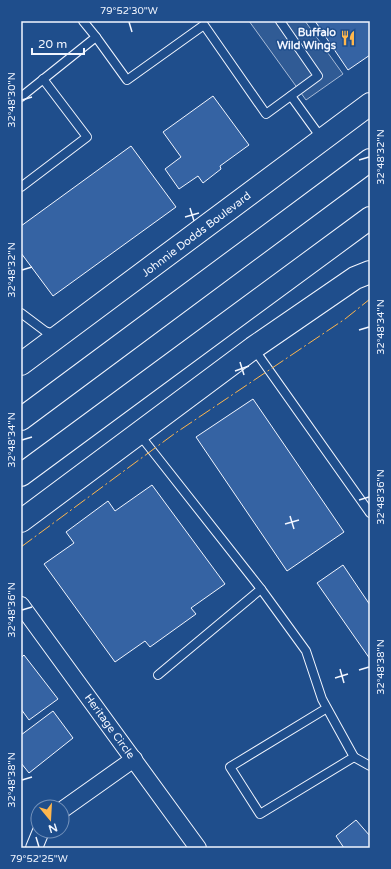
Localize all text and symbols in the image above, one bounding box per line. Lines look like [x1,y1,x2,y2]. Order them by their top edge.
text: 79°52'30"W [100,5,158,17]
place label: Buffalo Wild Wings [277,26,337,53]
restaurant icon: Buffalo Wild Wings [339,29,357,47]
scale bar [32,30,84,56]
text: 20 m [38,37,67,51]
text: 32°48'30"N [6,72,18,128]
text: 32°48'32"N [375,129,387,185]
street label: Johnnie Dodds Boulevard [139,189,253,280]
text: 32°48'32"N [6,242,18,298]
text: 32°48'34"N [375,299,387,355]
text: 32°48'34"N [6,412,18,468]
text: 32°48'36"N [375,469,387,525]
text: 32°48'36"N [6,582,18,638]
text: 32°48'38"N [375,639,387,695]
street label: Heritage Circle [82,691,137,761]
text: 32°48'38"N [6,752,18,808]
north arrow [30,799,70,839]
text: N [47,820,59,836]
text: 79°52'25"W [10,853,68,865]

